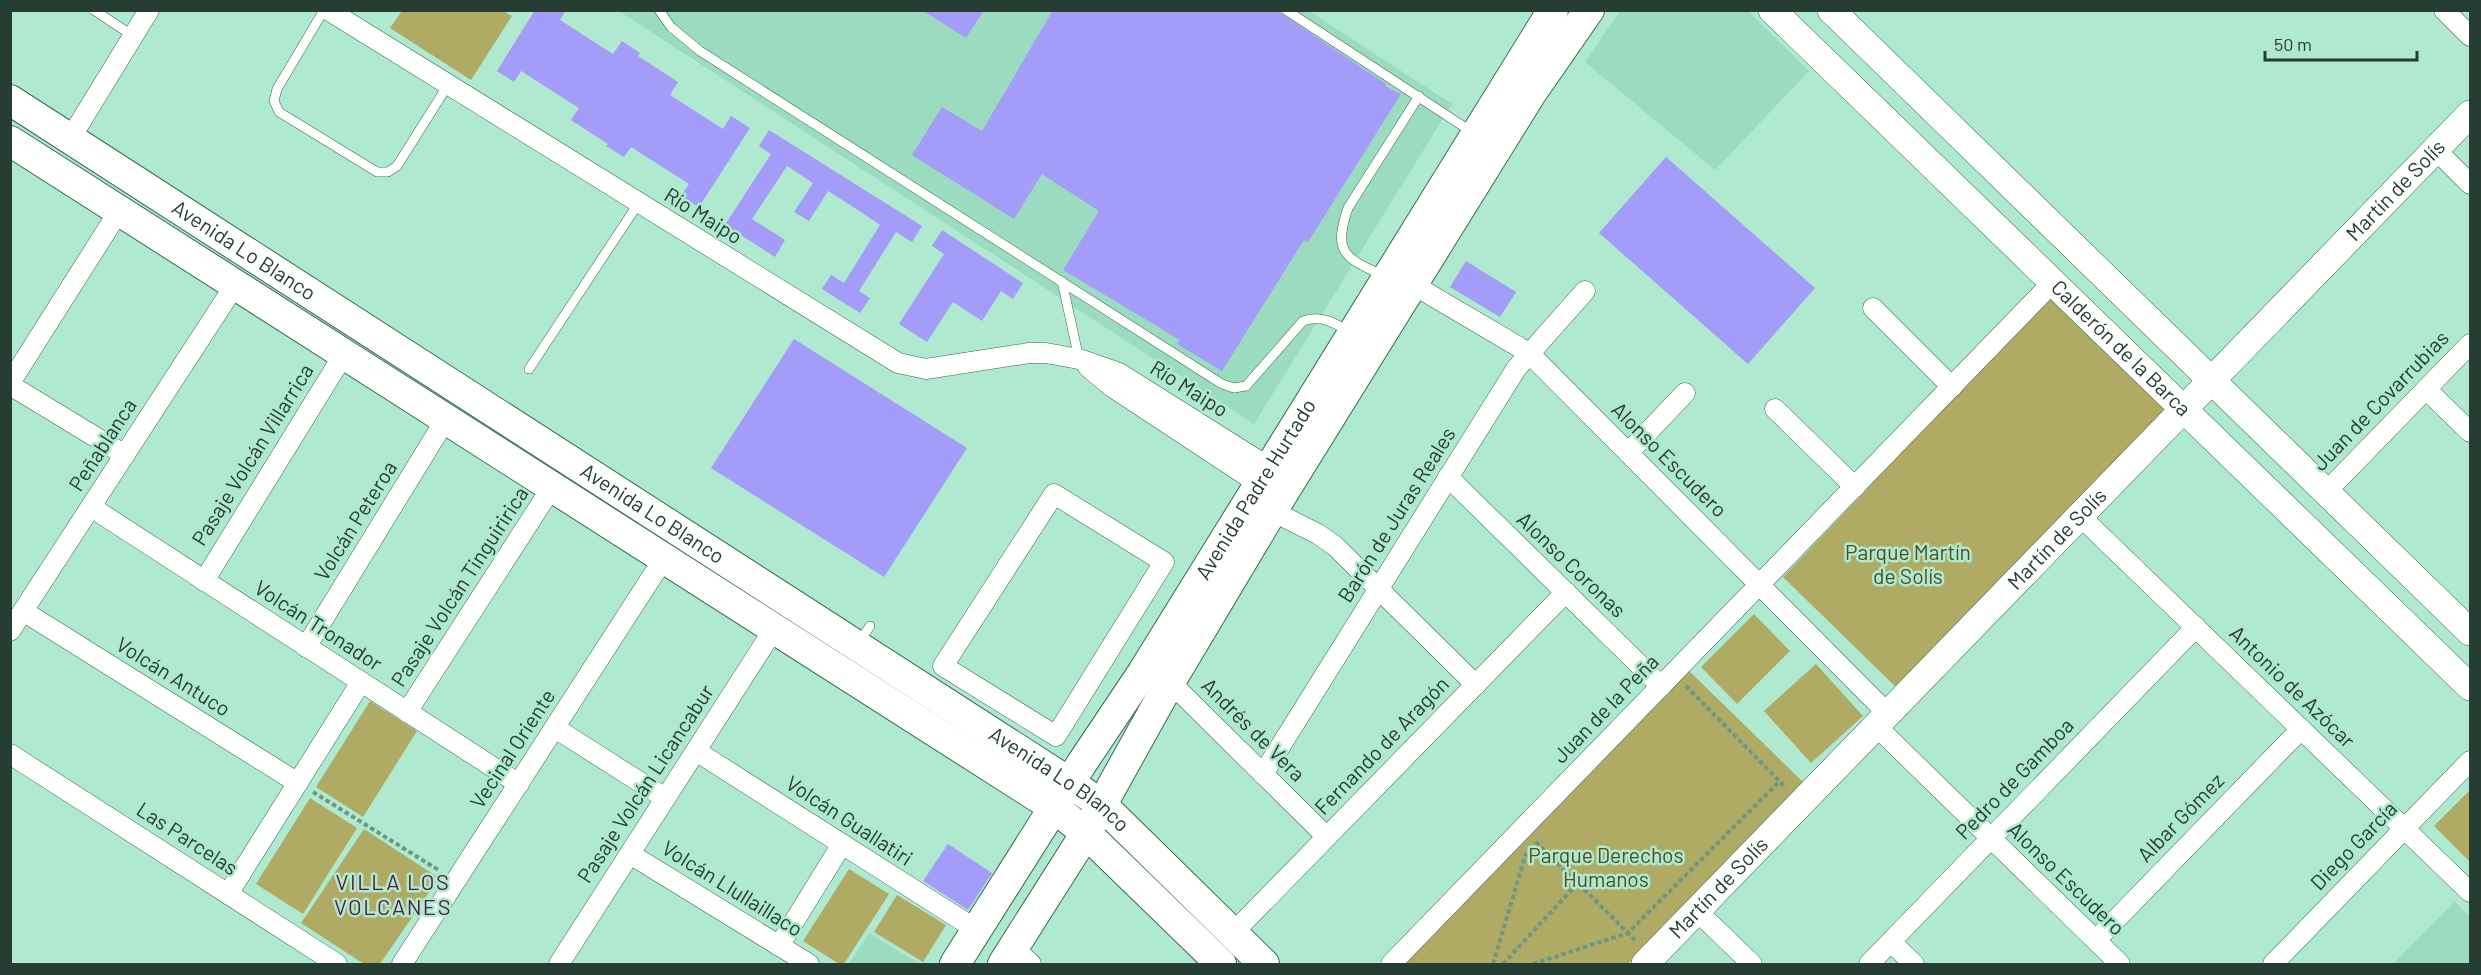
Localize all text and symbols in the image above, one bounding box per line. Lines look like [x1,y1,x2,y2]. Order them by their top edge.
scale bar [2265,24,2416,62]
text: 50 m [2274,33,2312,55]
street label: Martín de Solís [2340,134,2449,245]
street label: Río Maipo [660,181,747,248]
street label: Avenida Lo Blanco [168,194,321,305]
street label: Calderón de la Barca [2047,274,2197,421]
street label: Juan de Covarrubias [2307,325,2453,475]
street label: Río Maipo [1146,354,1233,421]
street label: Pasaje Volcán Villarrica [186,359,318,550]
street label: Peñablanca [63,393,141,495]
street label: Avenida Padre Hurtado [1189,394,1320,584]
street label: Alonso Escudero [1607,396,1733,522]
street label: Barón de Juras Reales [1332,422,1460,606]
street label: Volcán Peteroa [308,456,401,585]
street label: Avenida Lo Blanco [577,457,730,568]
street label: Pasaje Volcán Tinguiririca [385,482,533,691]
street label: Martín de Solís [2002,482,2111,594]
street label: Alonso Coronas [1512,506,1632,622]
park label: Parque Martín de Solís [1845,539,1971,588]
street label: Volcán Tronador [250,574,388,675]
street label: Antonio de Azócar [2225,620,2361,752]
street label: Volcán Antuco [112,631,236,721]
street label: Juan de la Peña [1547,648,1663,768]
street label: Fernando de Aragón [1309,671,1453,819]
street label: Andrés de Vera [1197,672,1311,786]
street label: Pasaje Volcán Licancabur [571,679,718,887]
street label: Vecinal Oriente [464,684,560,812]
street label: Pedro de Gamboa [1950,712,2078,844]
street label: Avenida Lo Blanco [985,720,1135,836]
street label: Albar Gómez [2132,767,2228,866]
street label: Volcán Guallatiri [782,770,918,870]
street label: Diego García [2305,795,2401,894]
street label: Las Parcelas [133,796,243,880]
street label: Alonso Escudero [2003,816,2131,940]
street label: Martín de Solís [1663,831,1772,943]
street label: Volcán Llullaillaco [658,834,808,941]
park label: Parque Derechos Humanos [1528,842,1684,891]
district label: VILLA LOS VOLCANES [334,868,452,919]

